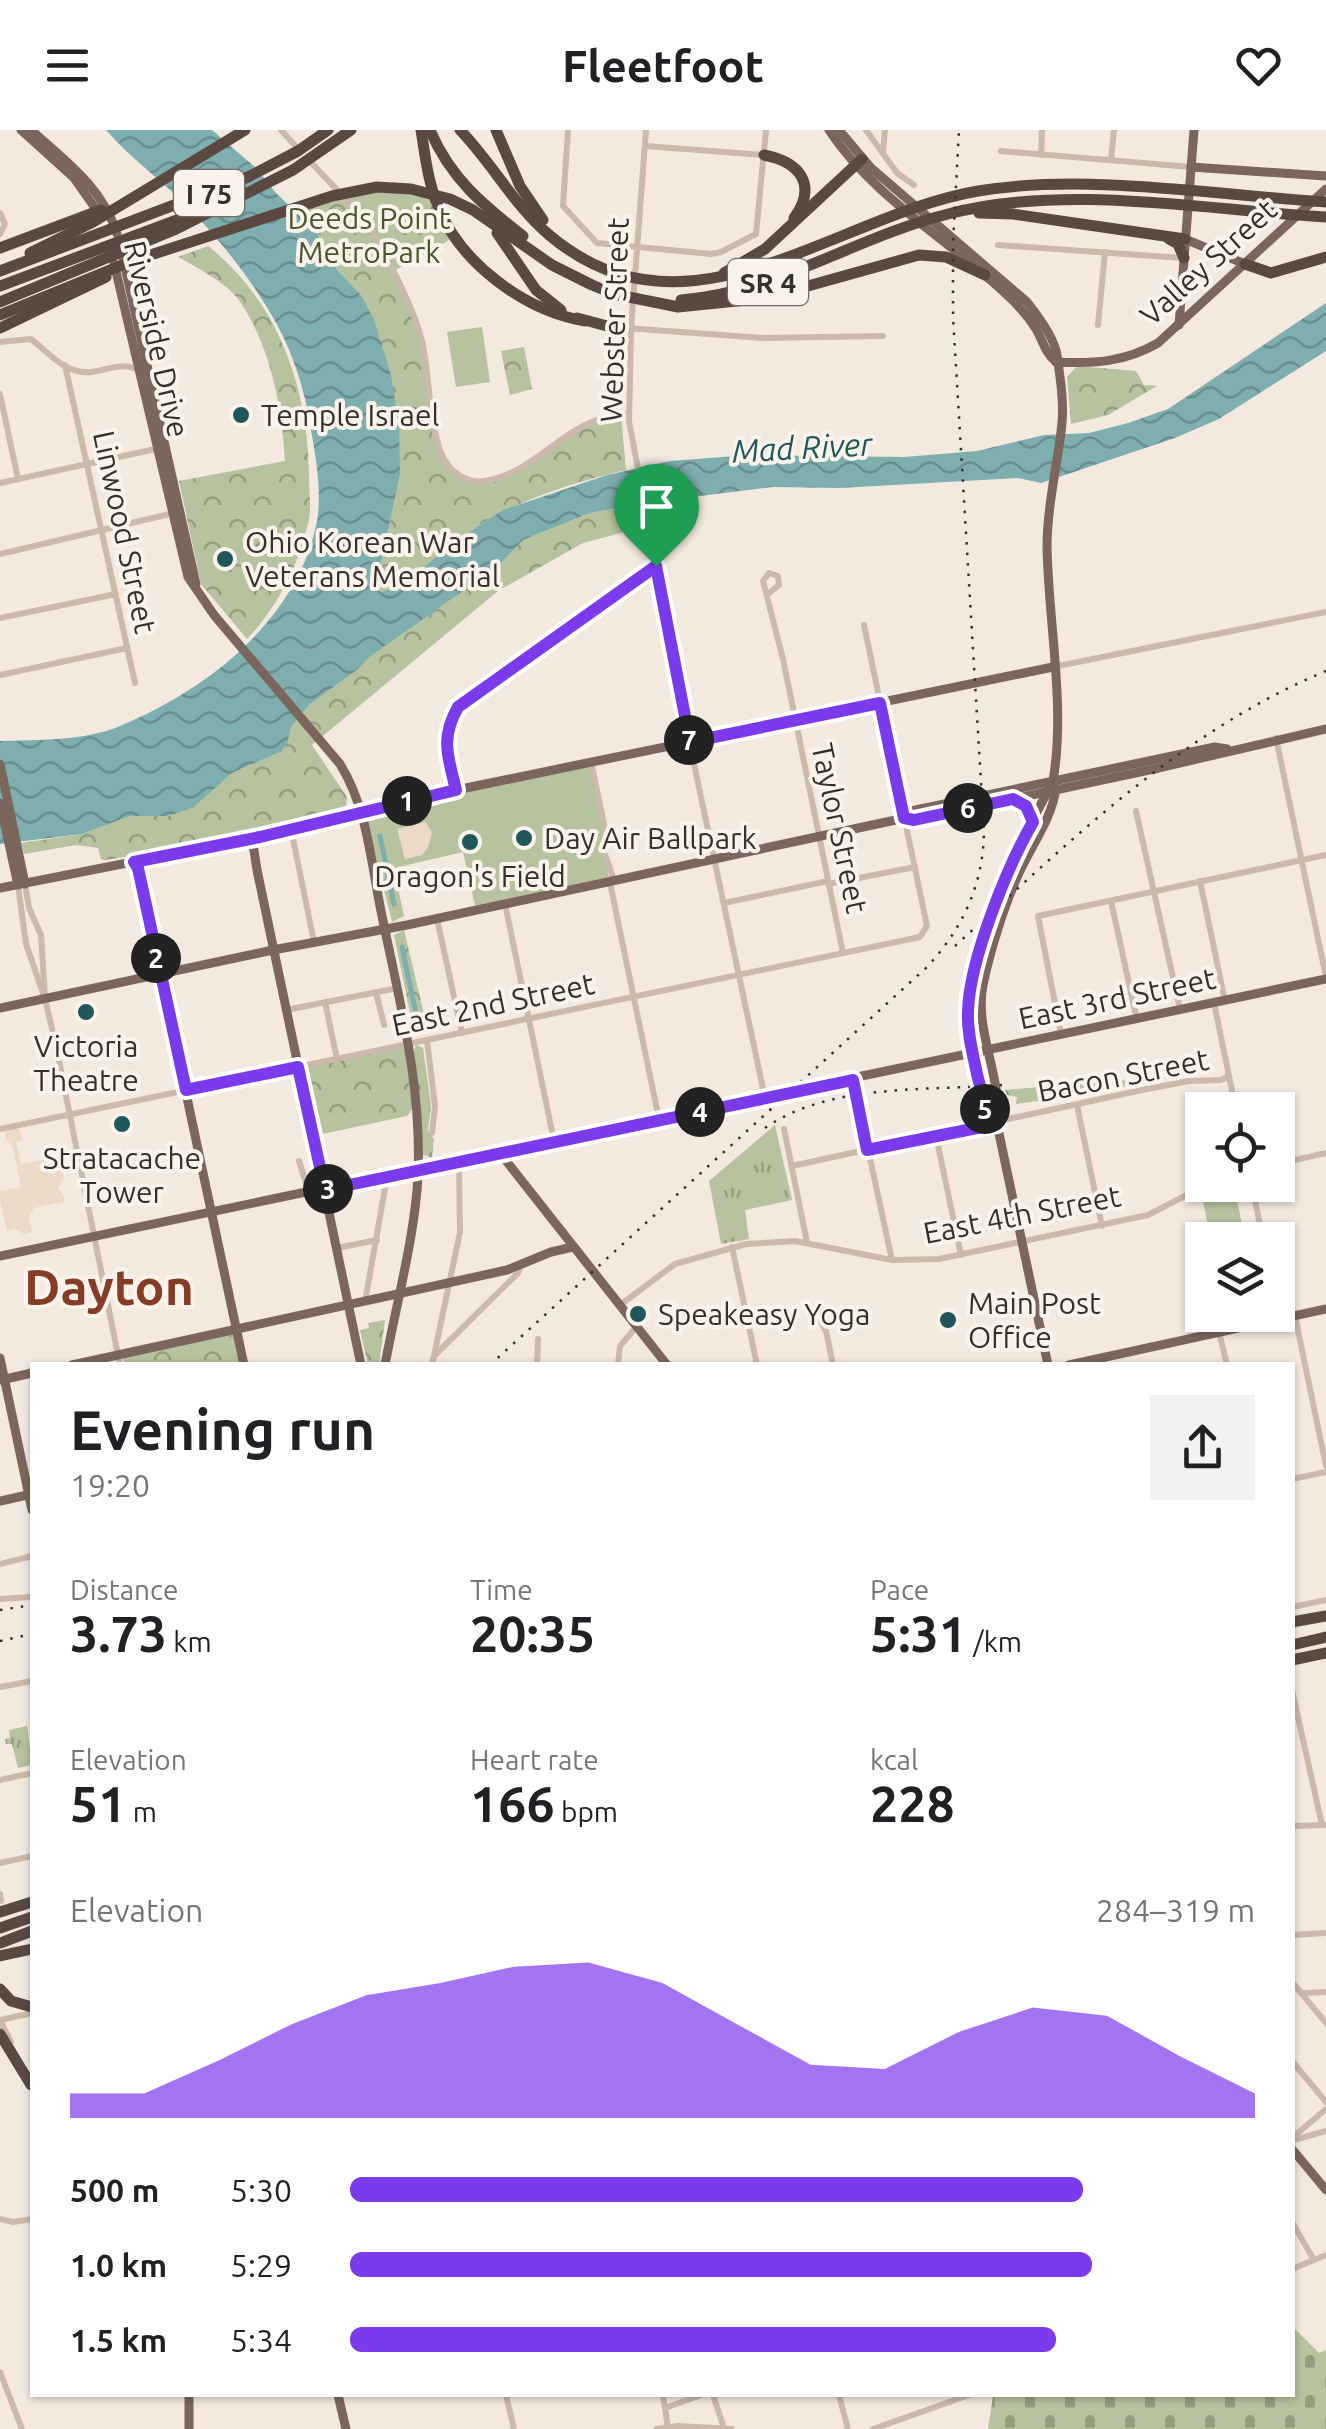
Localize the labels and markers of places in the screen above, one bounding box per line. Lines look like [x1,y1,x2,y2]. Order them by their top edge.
place label: Temple Israel [261,398,440,432]
marker: Temple Israel [230,404,252,426]
pin [614,464,699,567]
place label: Ohio Korean War Veterans Memorial [245,525,500,593]
marker: Ohio Korean War Veterans Memorial [214,548,236,570]
pin: 7 [664,715,714,765]
pin: 1 [382,776,432,826]
pin: 6 [943,783,993,833]
place label: Day Air Ballpark [544,821,757,855]
marker: Day Air Ballpark [513,827,535,849]
marker: Dragon's Field [459,831,481,853]
place label: Dragon's Field [374,859,566,893]
pin: 2 [131,933,181,983]
marker: Victoria Theatre [75,1001,97,1023]
place label: Victoria Theatre [33,1029,139,1097]
pin: 5 [960,1084,1010,1134]
pin: 4 [675,1087,725,1137]
marker: Stratacache Tower [111,1113,133,1135]
place label: Stratacache Tower [43,1141,201,1209]
pin: 3 [303,1164,353,1214]
place label: Main Post Office [968,1286,1101,1354]
place label: Speakeasy Yoga [658,1297,871,1331]
marker: Speakeasy Yoga [627,1303,649,1325]
marker: Main Post Office [937,1309,959,1331]

